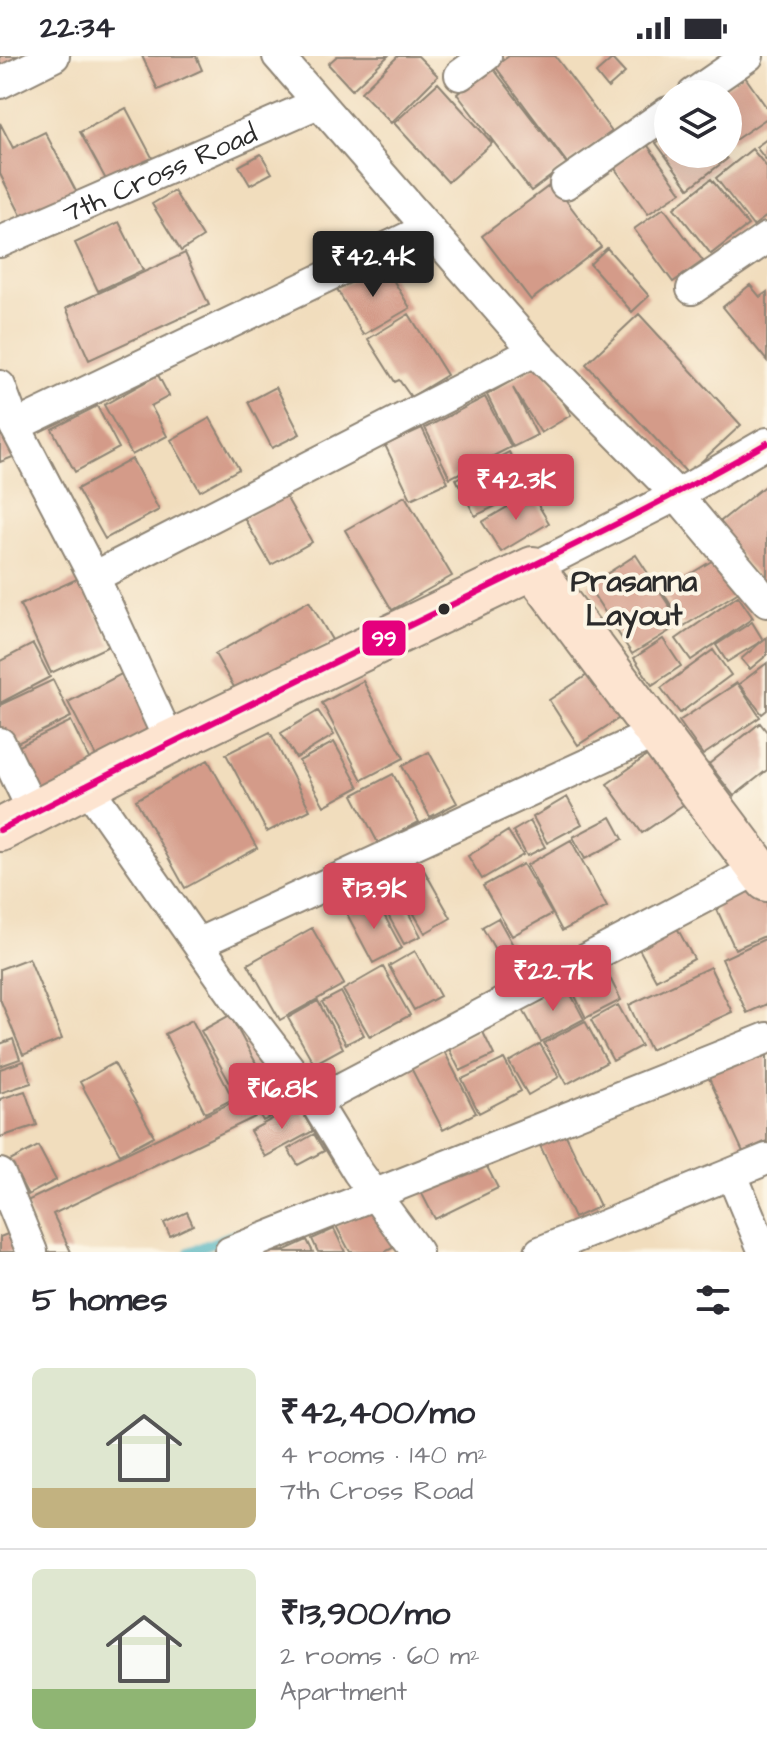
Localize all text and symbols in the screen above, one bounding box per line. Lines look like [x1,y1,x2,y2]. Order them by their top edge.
text: 22:34 [40,7,115,49]
map controls [654,80,742,168]
button: layers [654,80,742,168]
street label: 7th Cross Road [57,114,263,233]
pin: ₹42.4K [308,231,438,299]
text: ₹42.4K [331,239,415,275]
pin: ₹42.3K [451,454,581,522]
text: ₹42.3K [476,462,556,498]
district label: Prasanna Layout [571,561,698,639]
unlabelled marker [436,601,452,617]
line badge: 99 [361,619,407,657]
text: 99 [371,624,397,655]
pin: ₹13.9K [309,863,439,931]
text: ₹13.9K [341,871,407,907]
pin: ₹22.7K [488,945,618,1013]
text: ₹22.7K [513,953,593,989]
pin: ₹16.8K [217,1063,347,1131]
text: ₹16.8K [247,1071,317,1107]
text: 5 homes [32,1276,168,1324]
icon: filters [691,1278,735,1322]
text: ₹42,400/mo [280,1389,475,1437]
icon: home [96,1400,192,1496]
text: 4 rooms · 140 m² [280,1437,487,1473]
text: 7th Cross Road [280,1473,473,1509]
text: ₹13,900/mo [280,1590,450,1638]
icon: home [96,1601,192,1697]
text: 2 rooms · 60 m² [280,1638,480,1674]
text: Apartment [280,1674,407,1710]

